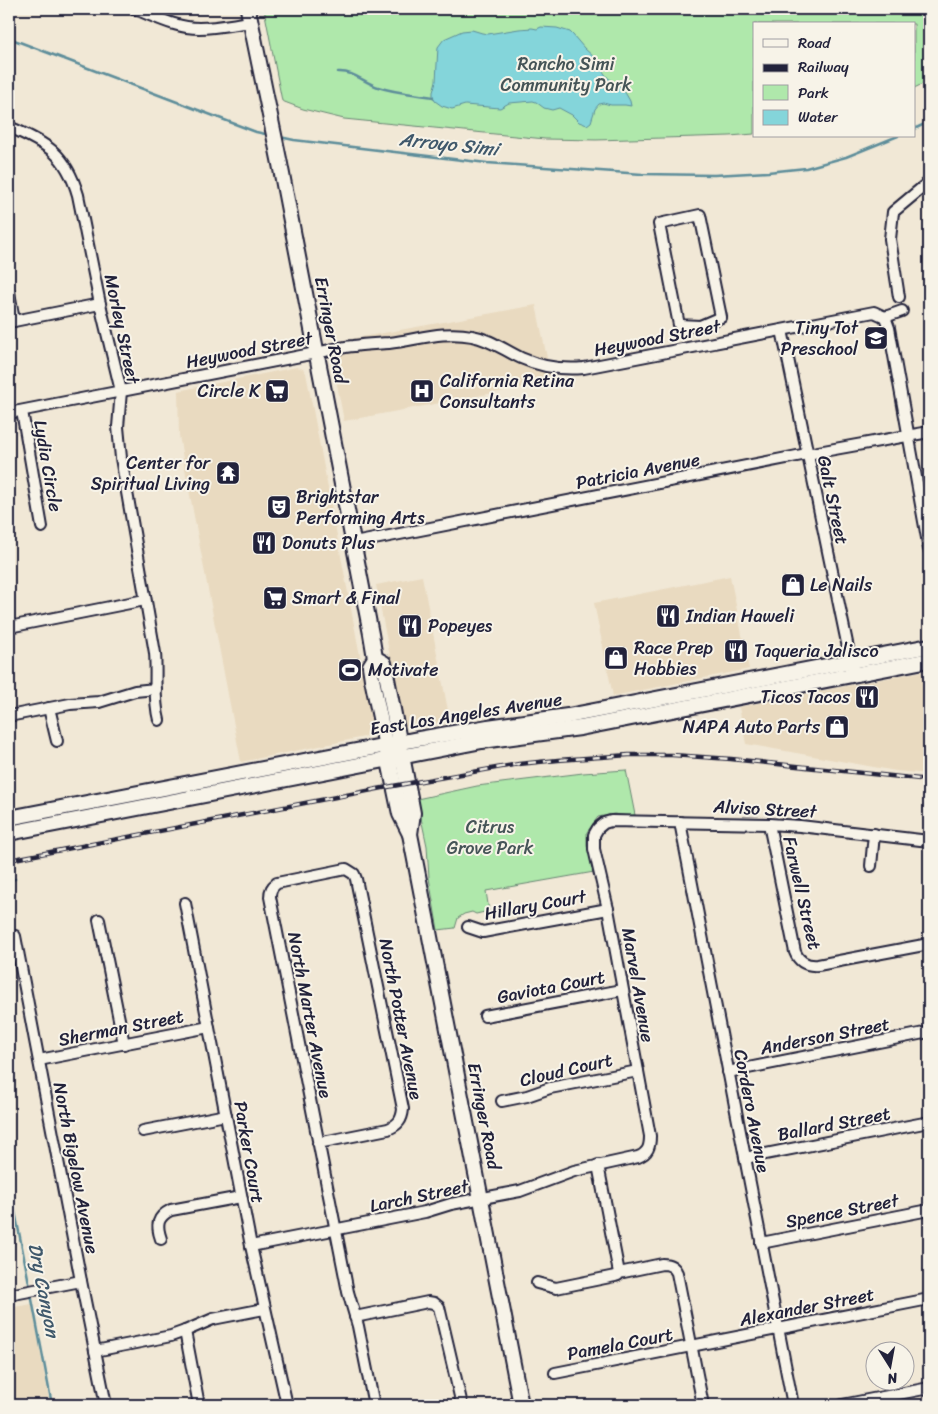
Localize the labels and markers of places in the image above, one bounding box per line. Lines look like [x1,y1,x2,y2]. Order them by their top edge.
place label: Tiny Tot Preschool [781,312,859,365]
school or university icon: Tiny Tot Preschool [863,325,889,351]
place label: California Retina Consultants [440,365,575,418]
place label: Circle K [197,375,261,407]
supermarket icon: Circle K [264,378,290,404]
hospital icon: California Retina Consultants [409,378,435,404]
place label: Center for Spiritual Living [91,447,212,500]
temple icon: Center for Spiritual Living [215,460,241,486]
place label: Brightstar Performing Arts [296,481,425,534]
theatre icon: Brightstar Performing Arts [266,494,292,520]
place label: Donuts Plus [282,527,376,559]
restaurant icon: Donuts Plus [251,530,277,556]
place label: Le Nails [810,569,873,601]
shop icon: Le Nails [780,572,806,598]
place label: Smart & Final [292,582,401,614]
supermarket icon: Smart & Final [262,585,288,611]
place label: Indian Haweli [685,600,795,632]
restaurant icon: Indian Haweli [655,603,681,629]
place label: Popeyes [428,610,493,642]
restaurant icon: Popeyes [397,613,423,639]
place label: Race Prep Hobbies [634,632,713,685]
place label: Taqueria Jalisco [754,635,879,667]
restaurant icon: Taqueria Jalisco [723,638,749,664]
shop icon: Race Prep Hobbies [603,645,629,671]
place label: Motivate [368,654,439,686]
sports icon: Motivate [337,657,363,683]
place label: Ticos Tacos [761,681,851,713]
restaurant icon: Ticos Tacos [854,684,880,710]
place label: NAPA Auto Parts [683,711,821,743]
shop icon: NAPA Auto Parts [824,714,850,740]

